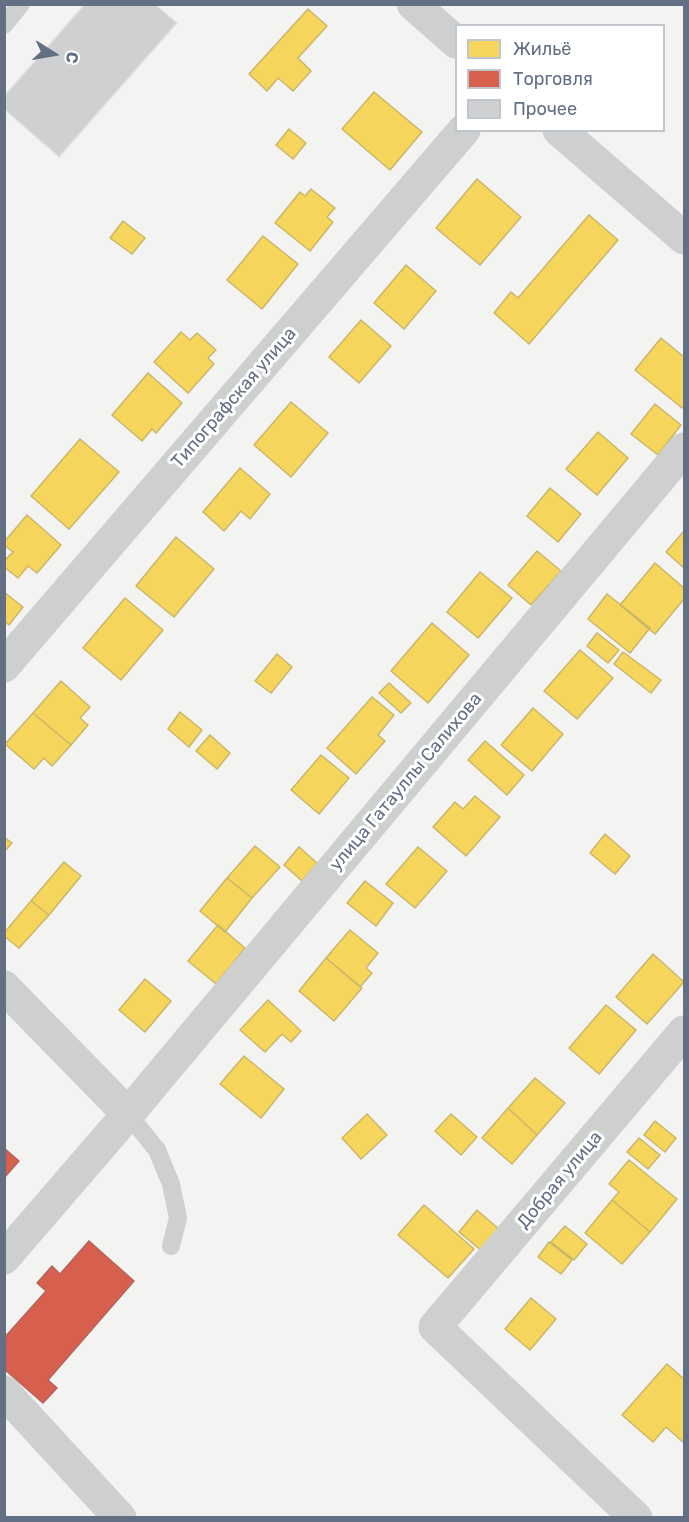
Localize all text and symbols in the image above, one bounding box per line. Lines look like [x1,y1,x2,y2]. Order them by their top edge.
north arrow [24,24,84,84]
legend [455,24,665,132]
text: Жильё [513,38,571,60]
text: С [62,50,83,65]
text: Торговля [513,68,593,90]
text: Прочее [513,98,577,120]
street label: Типографская улица [167,323,301,473]
street label: улица Гатауллы Салихова [325,689,487,875]
street label: Добрая улица [513,1127,607,1233]

